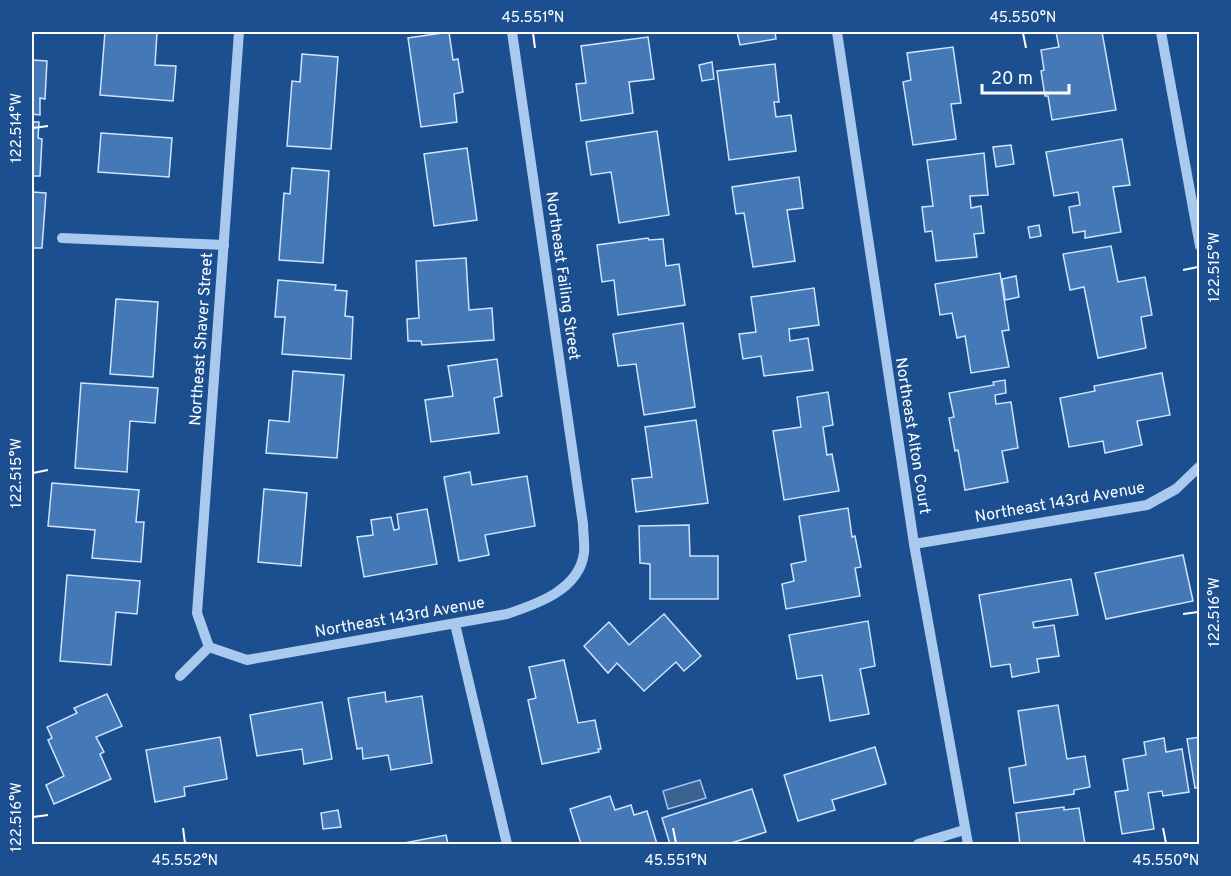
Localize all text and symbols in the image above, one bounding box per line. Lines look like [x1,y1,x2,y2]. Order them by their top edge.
text: 45.551°N [502,9,565,28]
text: 45.550°N [990,9,1057,28]
scale bar [982,57,1069,95]
text: 20 m [991,68,1033,91]
text: 122.514°W [8,93,27,163]
street label: Northeast Failing Street [540,190,584,362]
text: 122.515°W [1206,232,1225,302]
street label: Northeast Shaver Street [186,252,218,426]
street label: Northeast Alton Court [890,356,934,516]
text: 122.515°W [8,438,27,508]
street label: Northeast 143rd Avenue [973,478,1147,528]
text: 122.516°W [1206,577,1225,647]
street label: Northeast 143rd Avenue [313,593,487,643]
text: 122.516°W [8,782,27,852]
text: 45.552°N [152,852,218,871]
text: 45.551°N [645,852,708,871]
text: 45.550°N [1133,852,1200,871]

